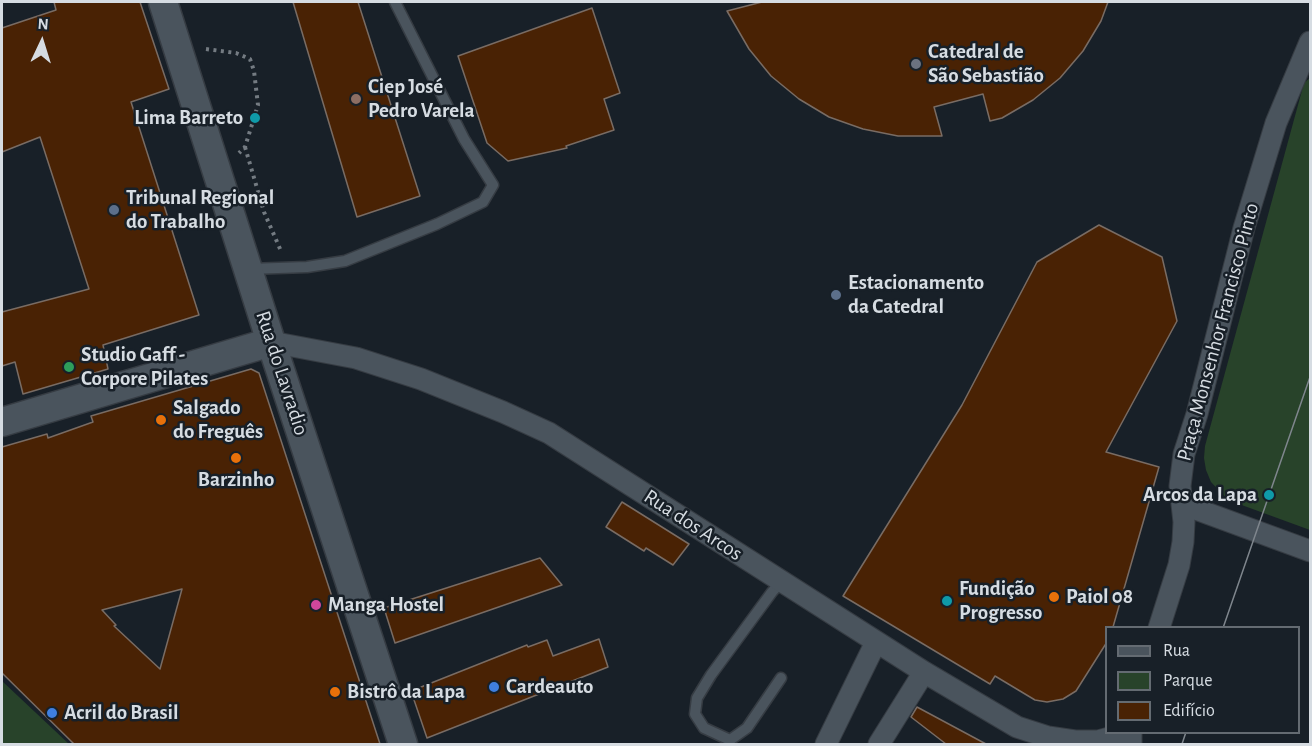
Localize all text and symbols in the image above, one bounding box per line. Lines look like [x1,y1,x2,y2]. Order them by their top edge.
north arrow [12,12,72,72]
text: N [37,16,49,32]
place label: Catedral de São Sebastião [928,39,1044,89]
marker: Catedral de São Sebastião [909,57,923,71]
place label: Ciep José Pedro Varela [368,74,475,124]
marker: Ciep José Pedro Varela [349,92,363,106]
place label: Lima Barreto [134,105,243,131]
marker: Lima Barreto [248,111,262,125]
place label: Tribunal Regional do Trabalho [126,185,274,235]
street label: Praça Monsenhor Francisco Pinto [1171,200,1265,464]
marker: Tribunal Regional do Trabalho [107,203,121,217]
place label: Estacionamento da Catedral [848,270,984,320]
marker: Estacionamento da Catedral [829,288,843,302]
street label: Rua do Lavradio [250,308,314,438]
place label: Studio Gaff - Corpore Pilates [81,342,208,392]
marker: Studio Gaff - Corpore Pilates [62,360,76,374]
place label: Salgado do Freguês [173,395,263,445]
marker: Salgado do Freguês [154,413,168,427]
marker: Barzinho [229,451,243,465]
place label: Barzinho [198,467,274,493]
place label: Arcos da Lapa [1143,482,1257,508]
street label: Rua dos Arcos [639,484,747,566]
marker: Arcos da Lapa [1262,488,1276,502]
place label: Fundição Progresso [959,576,1042,626]
place label: Paiol 08 [1066,584,1133,610]
marker: Paiol 08 [1047,590,1061,604]
place label: Manga Hostel [328,592,444,618]
marker: Fundição Progresso [940,594,954,608]
marker: Manga Hostel [309,598,323,612]
legend [1105,626,1300,734]
text: Rua [1163,642,1190,660]
text: Parque [1163,672,1212,690]
place label: Cardeauto [506,674,593,700]
place label: Bistrô da Lapa [347,679,465,705]
marker: Cardeauto [487,680,501,694]
marker: Bistrô da Lapa [328,685,342,699]
place label: Acril do Brasil [64,700,179,726]
text: Edifício [1163,702,1215,720]
marker: Acril do Brasil [45,706,59,720]

